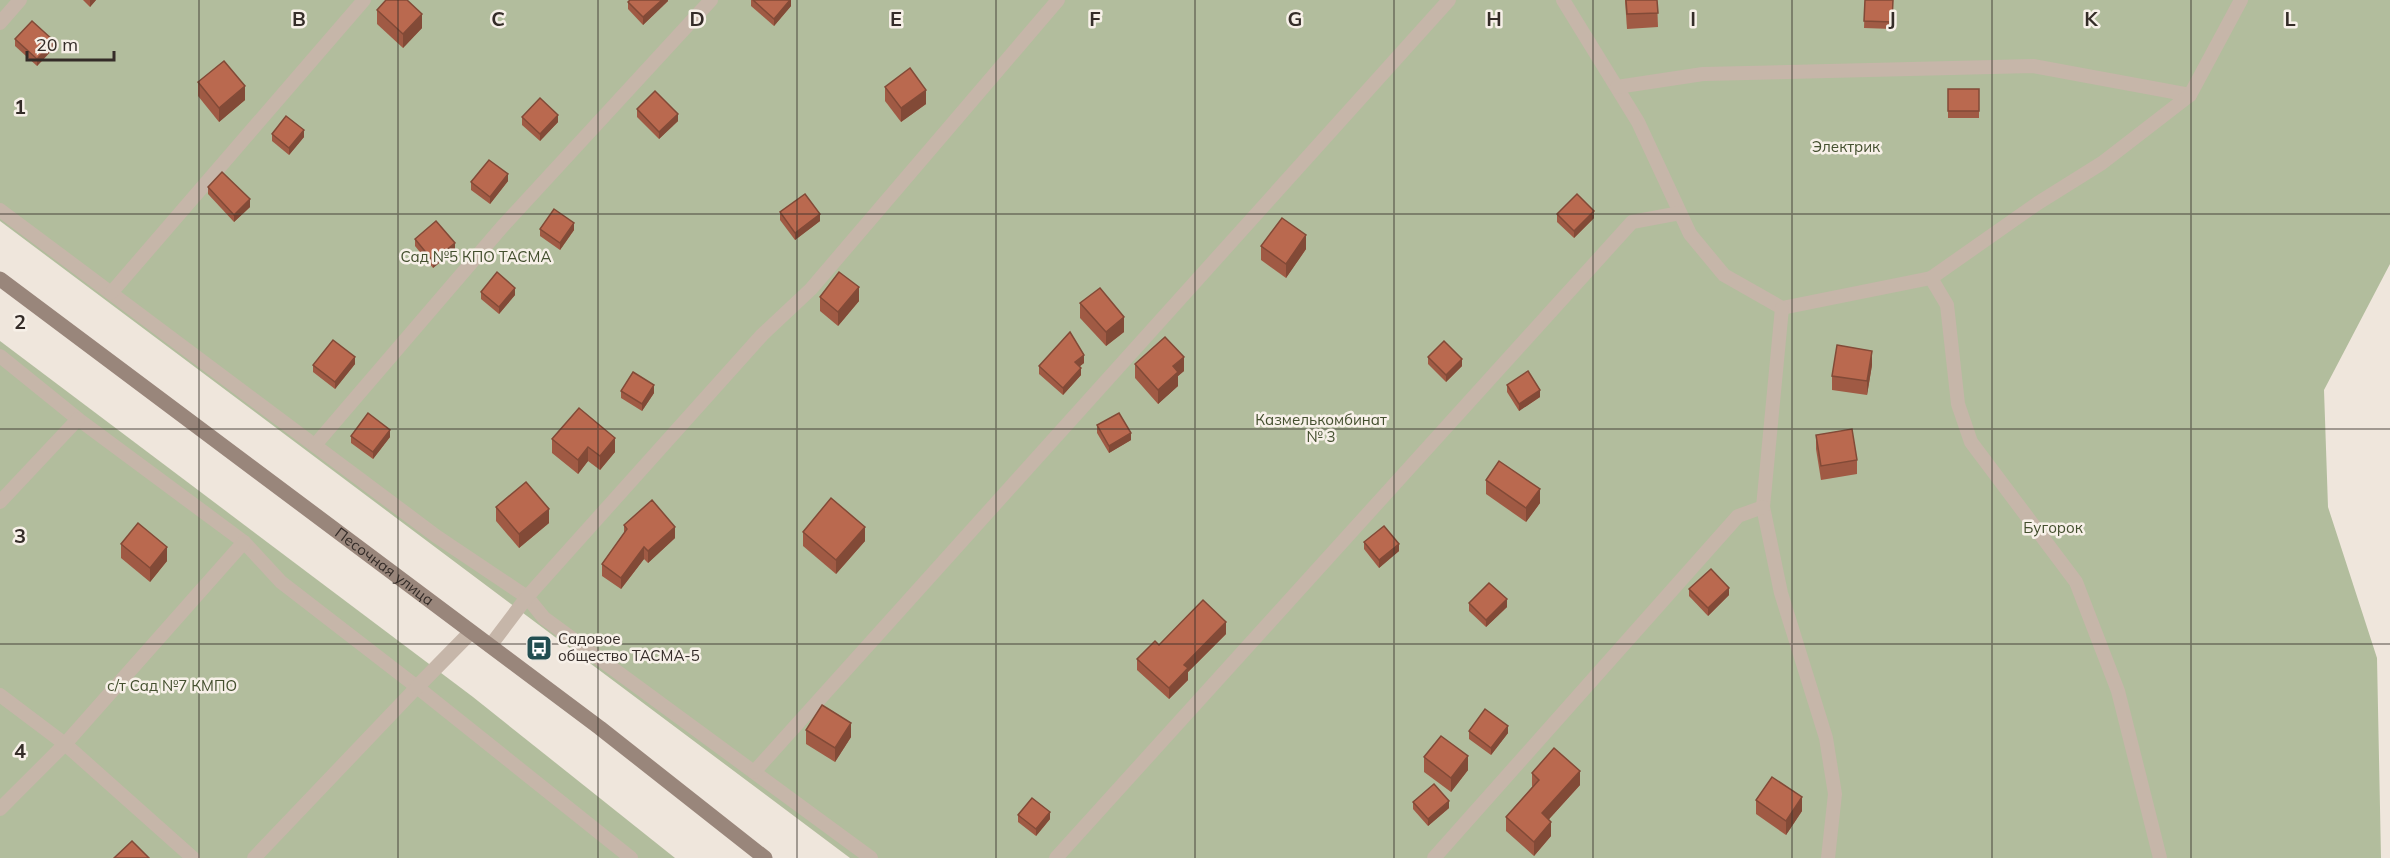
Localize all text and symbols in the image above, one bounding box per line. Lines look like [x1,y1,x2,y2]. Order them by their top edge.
text: B [292,6,306,31]
text: C [491,6,505,31]
text: D [689,6,705,31]
text: E [890,6,902,31]
text: F [1089,6,1101,31]
text: G [1288,6,1302,31]
text: H [1486,6,1502,31]
text: I [1690,6,1696,31]
text: J [1888,6,1896,31]
text: K [2084,6,2098,31]
text: L [2284,6,2296,31]
scale bar [27,24,114,62]
text: 20 m [36,33,78,56]
text: 1 [14,94,26,119]
park label: Электрик [1812,137,1881,156]
park label: Сад №5 КПО ТАСМА [401,247,551,266]
text: 2 [14,309,26,334]
park label: Казмелькомбинат № 3 [1255,410,1387,446]
park label: Бугорок [2023,518,2084,537]
text: 3 [14,523,26,548]
street label: Песочная улица [331,523,438,609]
place label: Садовое общество ТАСМА-5 [558,629,700,665]
bus stop icon: Садовое общество ТАСМА-5 [524,633,554,663]
park label: с/т Сад №7 КМПО [107,676,237,695]
text: 4 [14,738,26,763]

